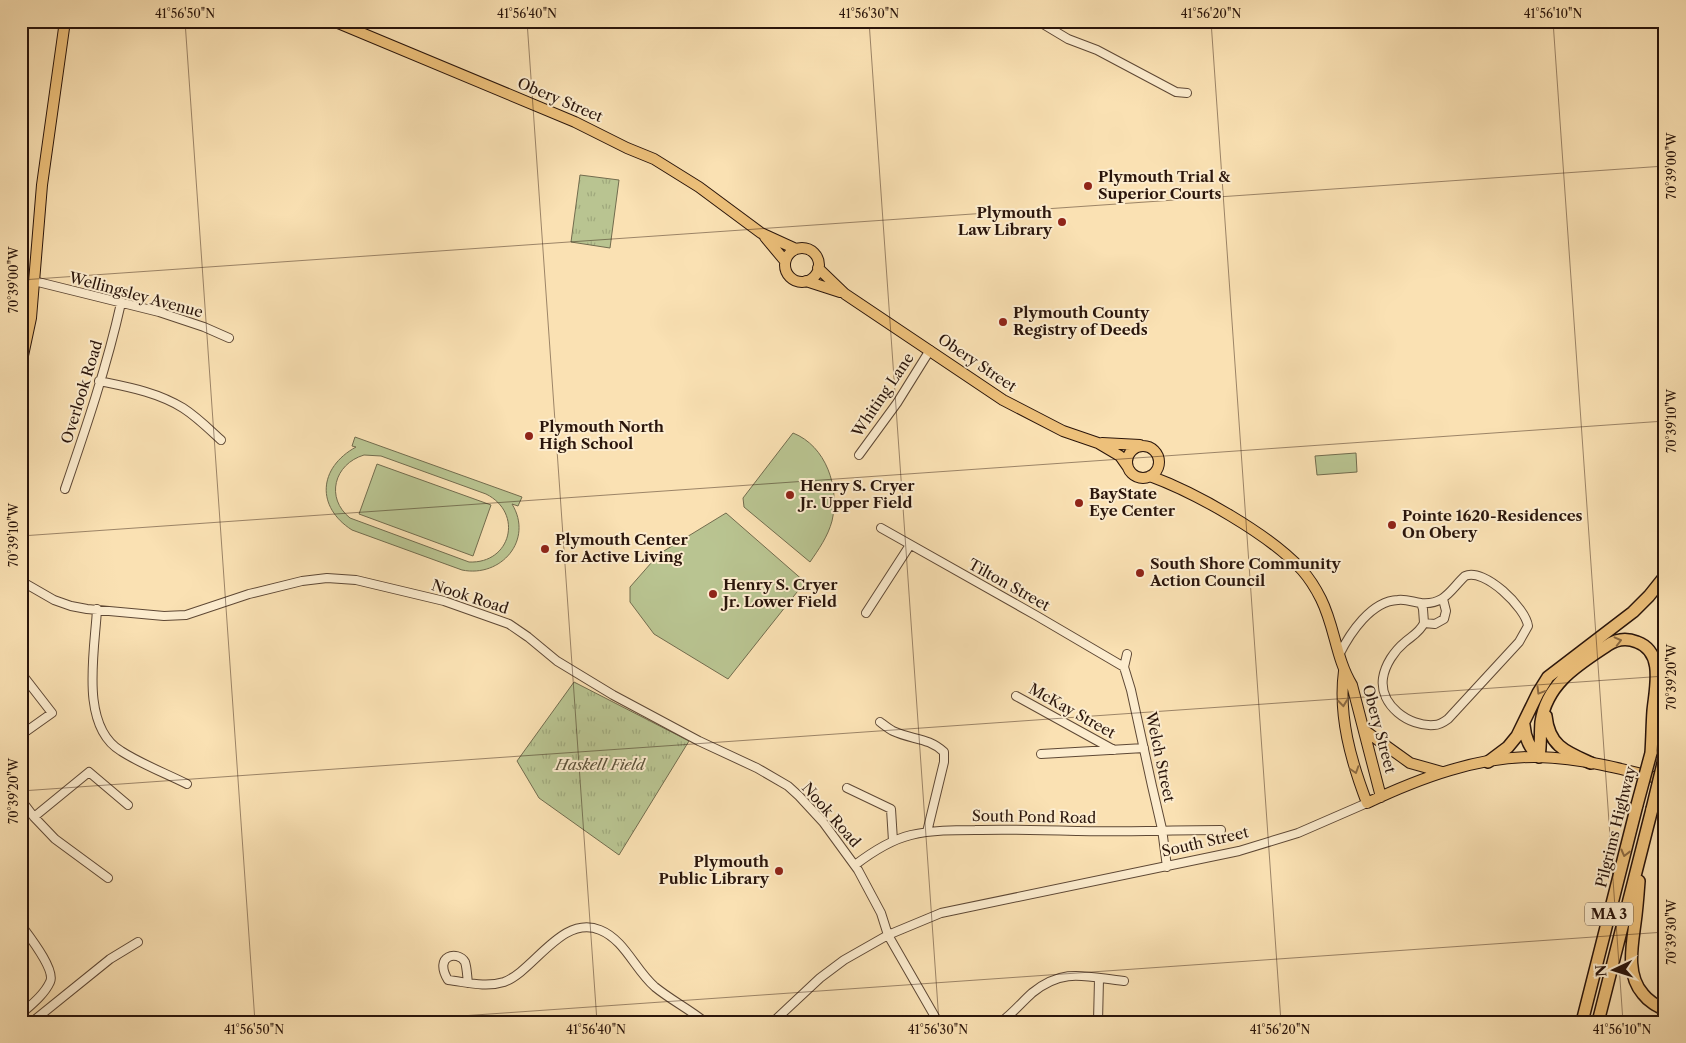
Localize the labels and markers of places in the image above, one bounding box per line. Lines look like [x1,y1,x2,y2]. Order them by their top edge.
place label: Plymouth Trial & Superior Courts [1098,167,1231,203]
marker: Plymouth Trial & Superior Courts [1082,180,1094,192]
place label: Plymouth Law Library [958,203,1053,239]
marker: Plymouth Law Library [1056,216,1068,228]
place label: Plymouth County Registry of Deeds [1013,303,1150,339]
marker: Plymouth County Registry of Deeds [997,316,1009,328]
place label: Plymouth North High School [539,417,665,453]
marker: Plymouth North High School [523,430,535,442]
place label: Henry S. Cryer Jr. Upper Field [797,476,915,512]
place label: BayState Eye Center [1089,484,1176,520]
marker: Henry S. Cryer Jr. Upper Field [784,489,796,501]
marker: BayState Eye Center [1073,497,1085,509]
place label: Pointe 1620-Residences On Obery [1402,506,1583,542]
marker: Pointe 1620-Residences On Obery [1386,519,1398,531]
place label: Plymouth Center for Active Living [555,530,688,566]
marker: Plymouth Center for Active Living [539,543,551,555]
place label: South Shore Community Action Council [1149,554,1341,590]
marker: South Shore Community Action Council [1134,567,1146,579]
place label: Henry S. Cryer Jr. Lower Field [720,575,838,611]
marker: Henry S. Cryer Jr. Lower Field [707,588,719,600]
place label: Plymouth Public Library [658,852,770,888]
marker: Plymouth Public Library [773,865,785,877]

